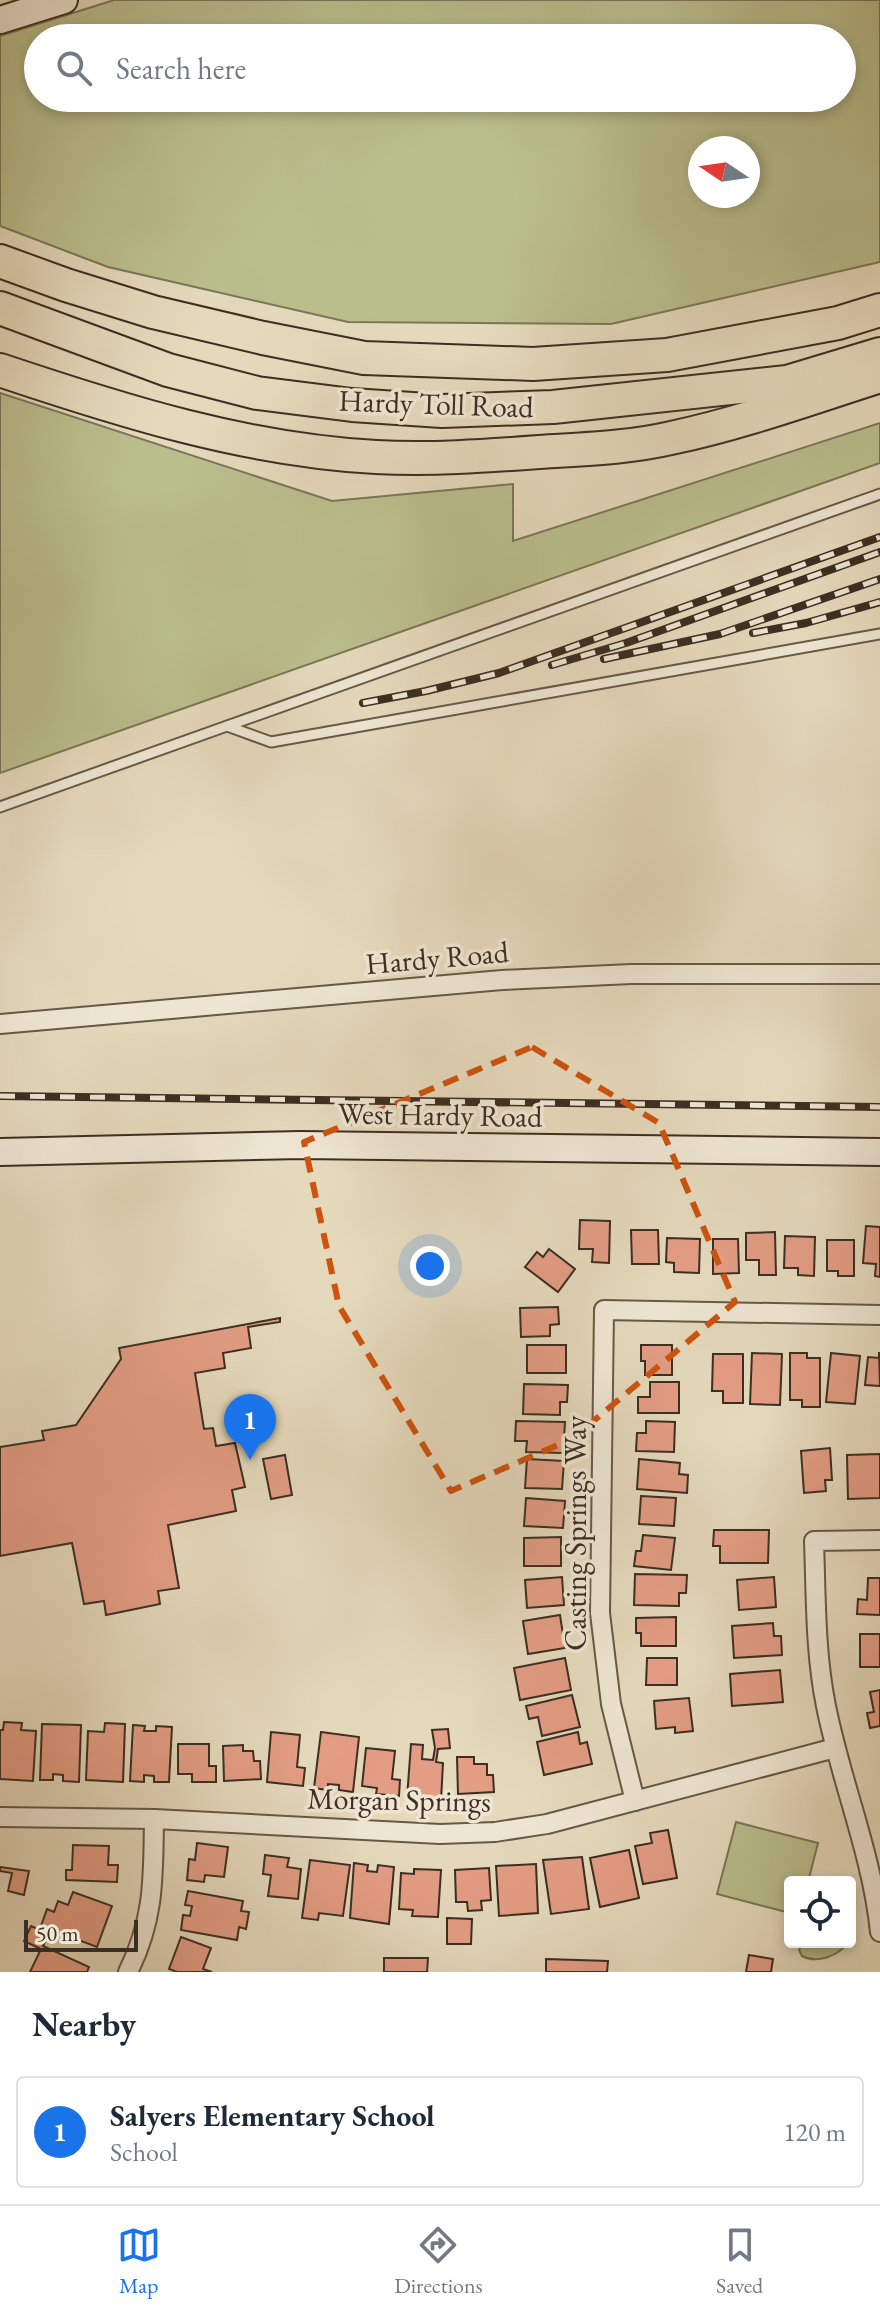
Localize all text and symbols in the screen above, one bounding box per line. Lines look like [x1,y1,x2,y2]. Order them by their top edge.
search box [24,24,856,112]
icon: search [52,46,96,90]
text: Search here [116,49,246,88]
north arrow [688,136,760,208]
street label: Hardy Toll Road [338,381,535,426]
street label: Hardy Road [364,932,511,983]
street label: West Hardy Road [337,1093,543,1136]
your location [410,1246,450,1286]
pin: 1 [224,1394,276,1460]
street label: Casting Springs Way [556,1414,595,1651]
street label: Morgan Springs [307,1778,491,1821]
map controls [784,1876,856,1948]
button: locate [784,1876,856,1948]
scale bar [24,1916,138,1952]
text: 50 m [36,1919,79,1948]
text: Nearby [32,2002,136,2046]
text: Salyers Elementary School [110,2096,435,2135]
text: 1 [53,2115,67,2149]
text: 120 m [783,2115,846,2149]
text: School [110,2135,178,2169]
tab: Map [117,2223,161,2300]
tab: Directions [394,2223,483,2300]
tab: Saved [716,2223,763,2300]

